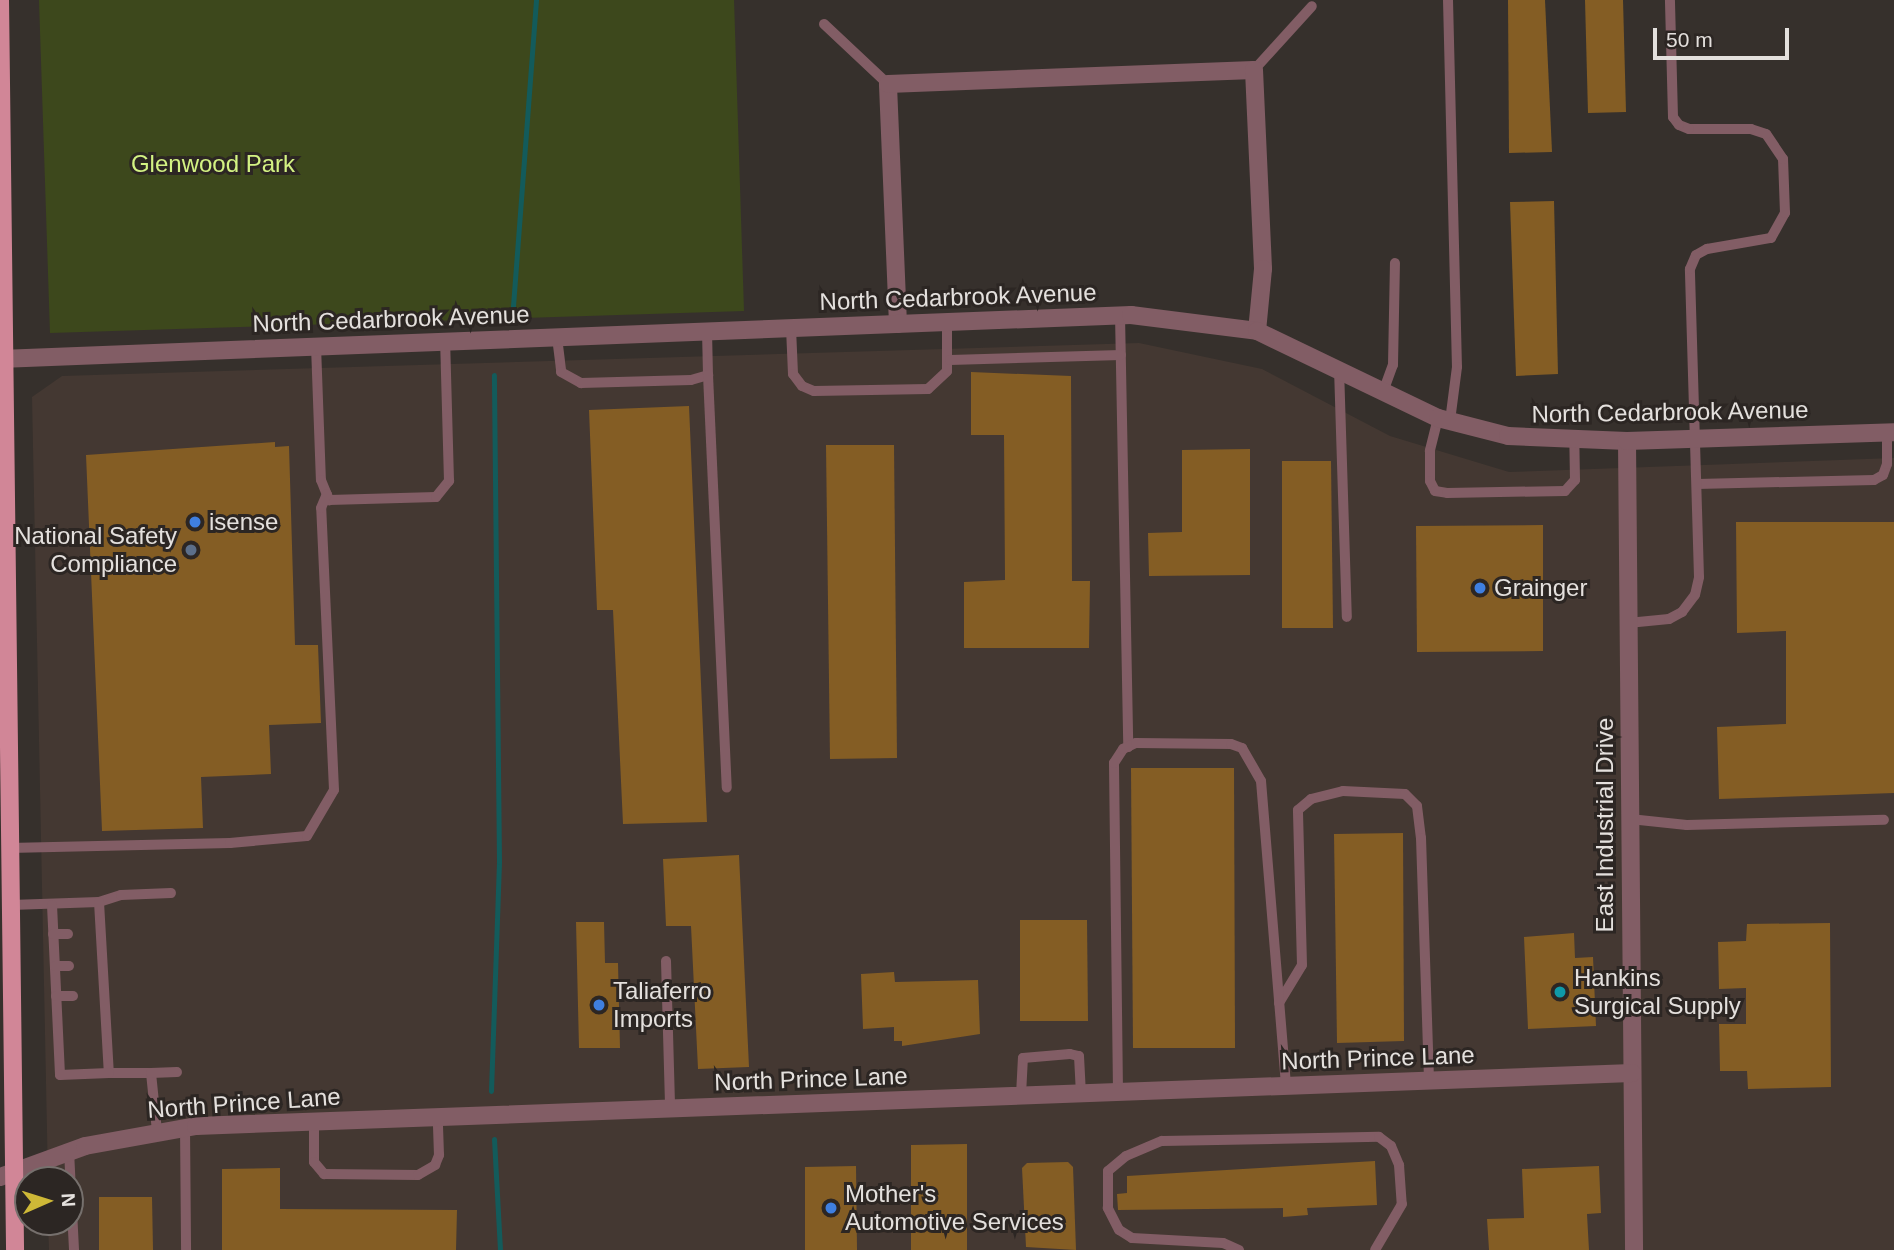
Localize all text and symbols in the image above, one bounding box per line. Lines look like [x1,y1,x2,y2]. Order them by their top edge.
scale bar [1656,14,1792,58]
text: 50 m [1666,28,1713,51]
park label: Glenwood Park [131,150,295,178]
street label: North Cedarbrook Avenue [818,278,1098,316]
street label: North Cedarbrook Avenue [251,300,531,338]
street label: North Cedarbrook Avenue [1531,395,1809,429]
place label: isense [209,508,278,536]
marker: isense [187,514,203,530]
place label: National Safety Compliance [14,522,177,578]
marker: National Safety Compliance [183,542,199,558]
place label: Grainger [1494,574,1587,602]
marker: Grainger [1472,580,1488,596]
street label: East Industrial Drive [1591,718,1619,932]
place label: Hankins Surgical Supply [1574,964,1741,1020]
place label: Taliaferro Imports [613,977,712,1033]
marker: Hankins Surgical Supply [1552,984,1568,1000]
marker: Taliaferro Imports [591,997,607,1013]
street label: North Prince Lane [1281,1040,1475,1076]
street label: North Prince Lane [714,1061,908,1097]
street label: North Prince Lane [147,1082,341,1124]
north arrow [14,1166,84,1236]
place label: Mother's Automotive Services [845,1180,1064,1236]
text: N [58,1193,79,1207]
marker: Mother's Automotive Services [823,1200,839,1216]

